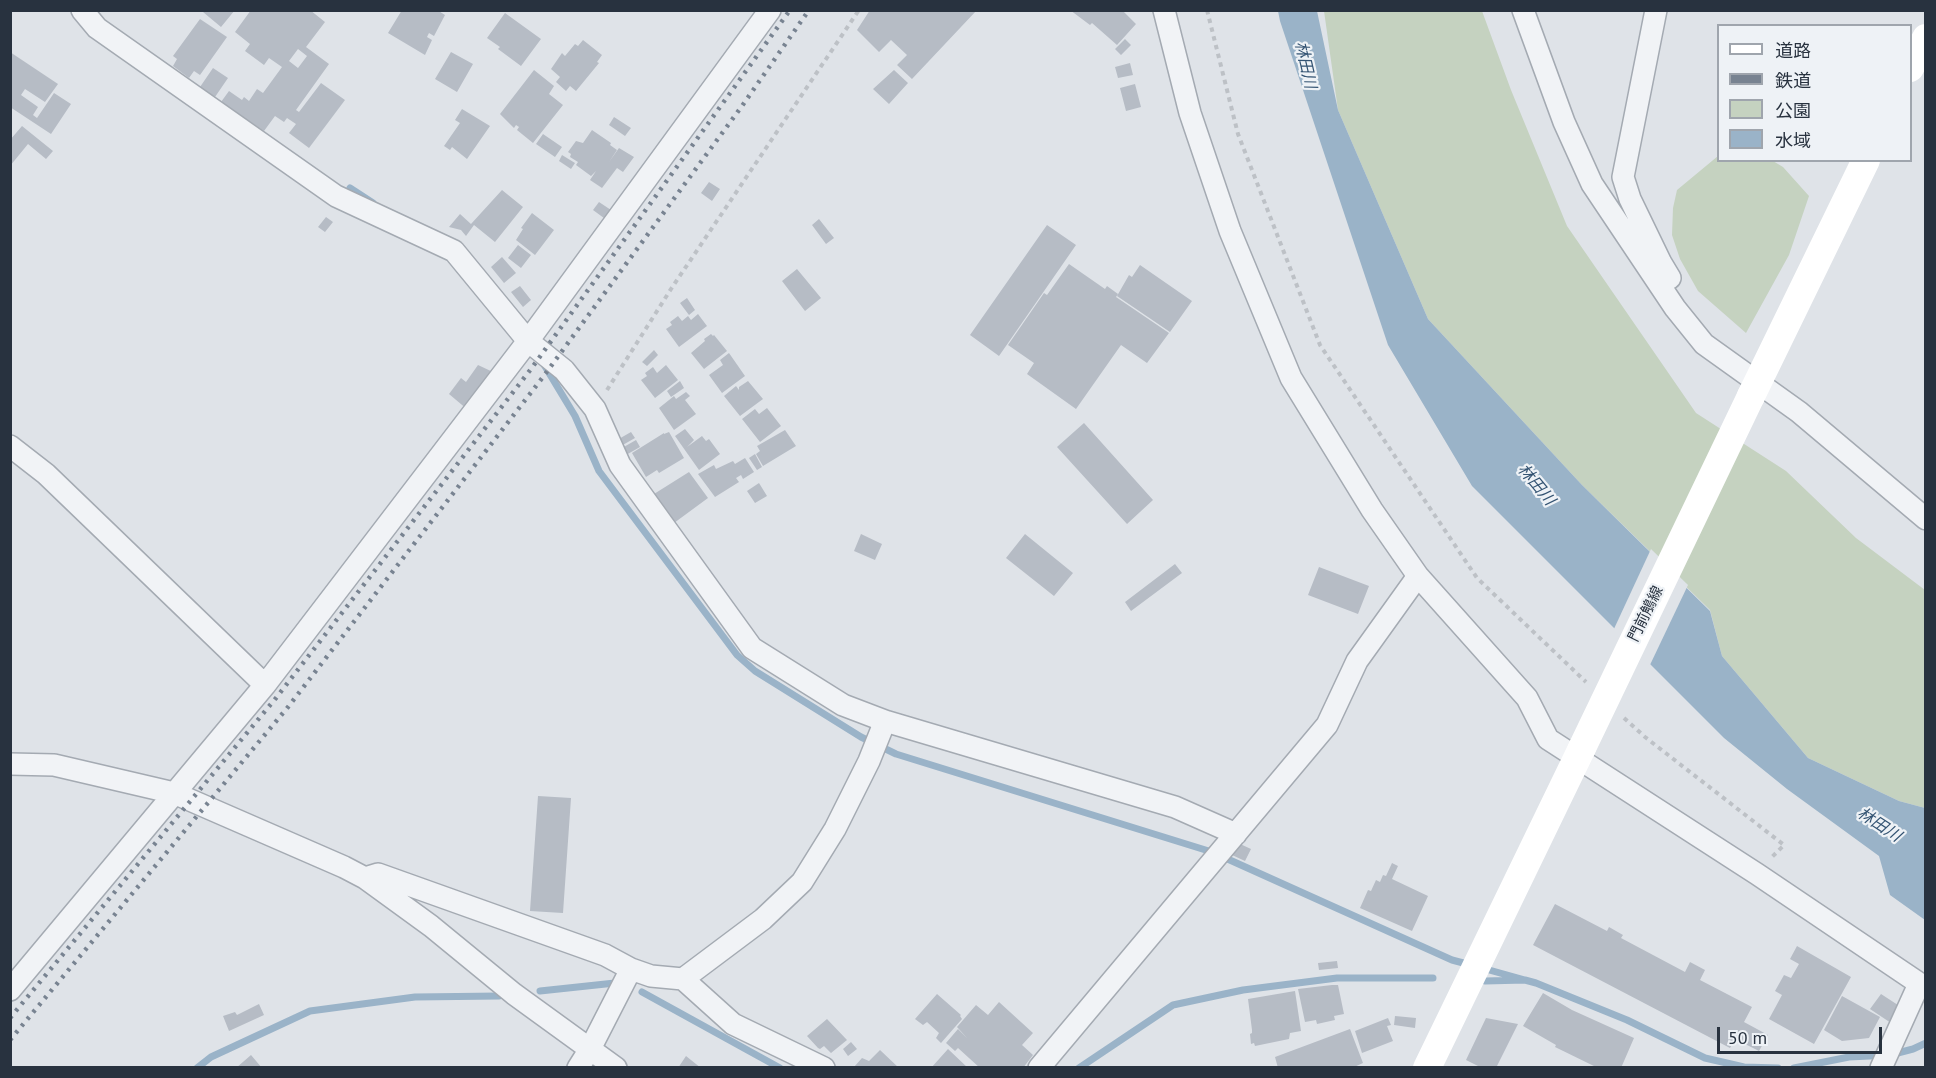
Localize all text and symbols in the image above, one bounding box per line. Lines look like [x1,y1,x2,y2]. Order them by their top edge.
legend [1717,24,1912,162]
water label: 林田川 [1290,39,1320,91]
text: 道路 [1775,39,1811,62]
text: 鉄道 [1775,69,1811,92]
text: 公園 [1775,99,1811,122]
text: 水域 [1775,129,1811,152]
water label: 林田川 [1513,460,1559,510]
street label: 門前鵤線 [1625,583,1667,645]
water label: 林田川 [1854,804,1904,846]
scale bar [1720,1015,1885,1053]
text: 50 m [1728,1026,1767,1049]

